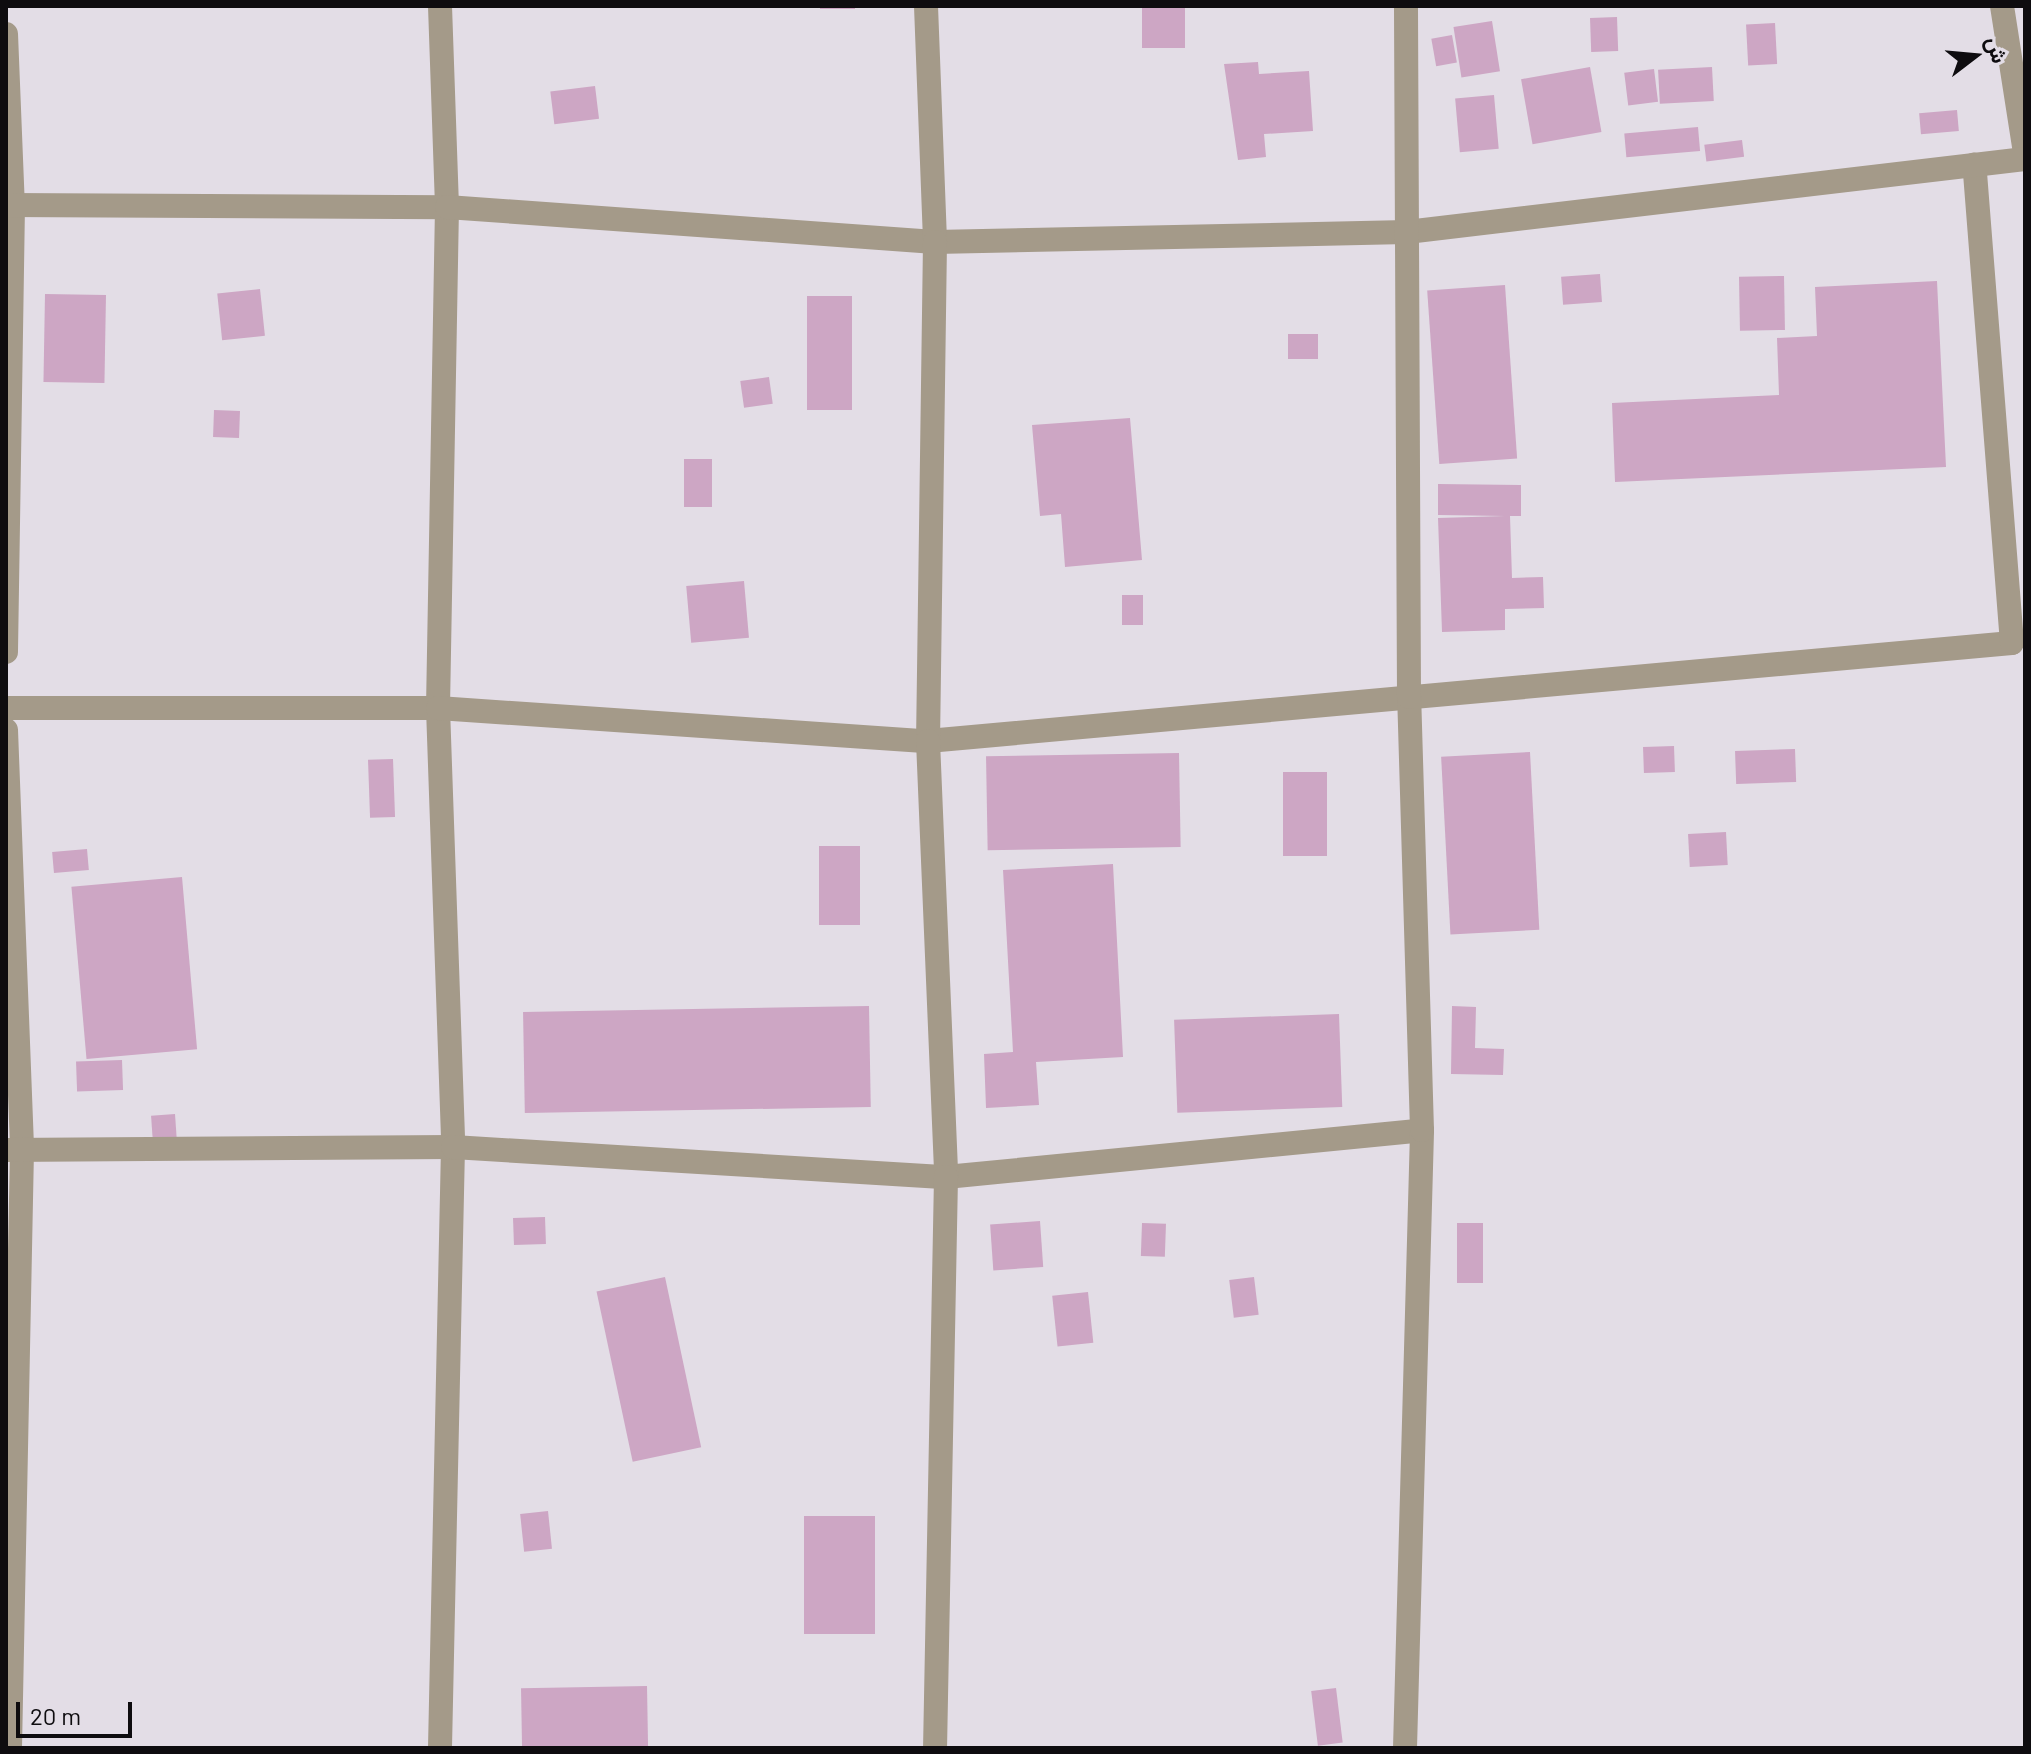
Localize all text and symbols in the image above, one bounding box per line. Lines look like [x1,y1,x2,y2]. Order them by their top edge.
north arrow [1935,16,2015,96]
text: ش [1982,33,2014,66]
scale bar [20,1686,136,1736]
text: 20 m [30,1701,81,1730]

